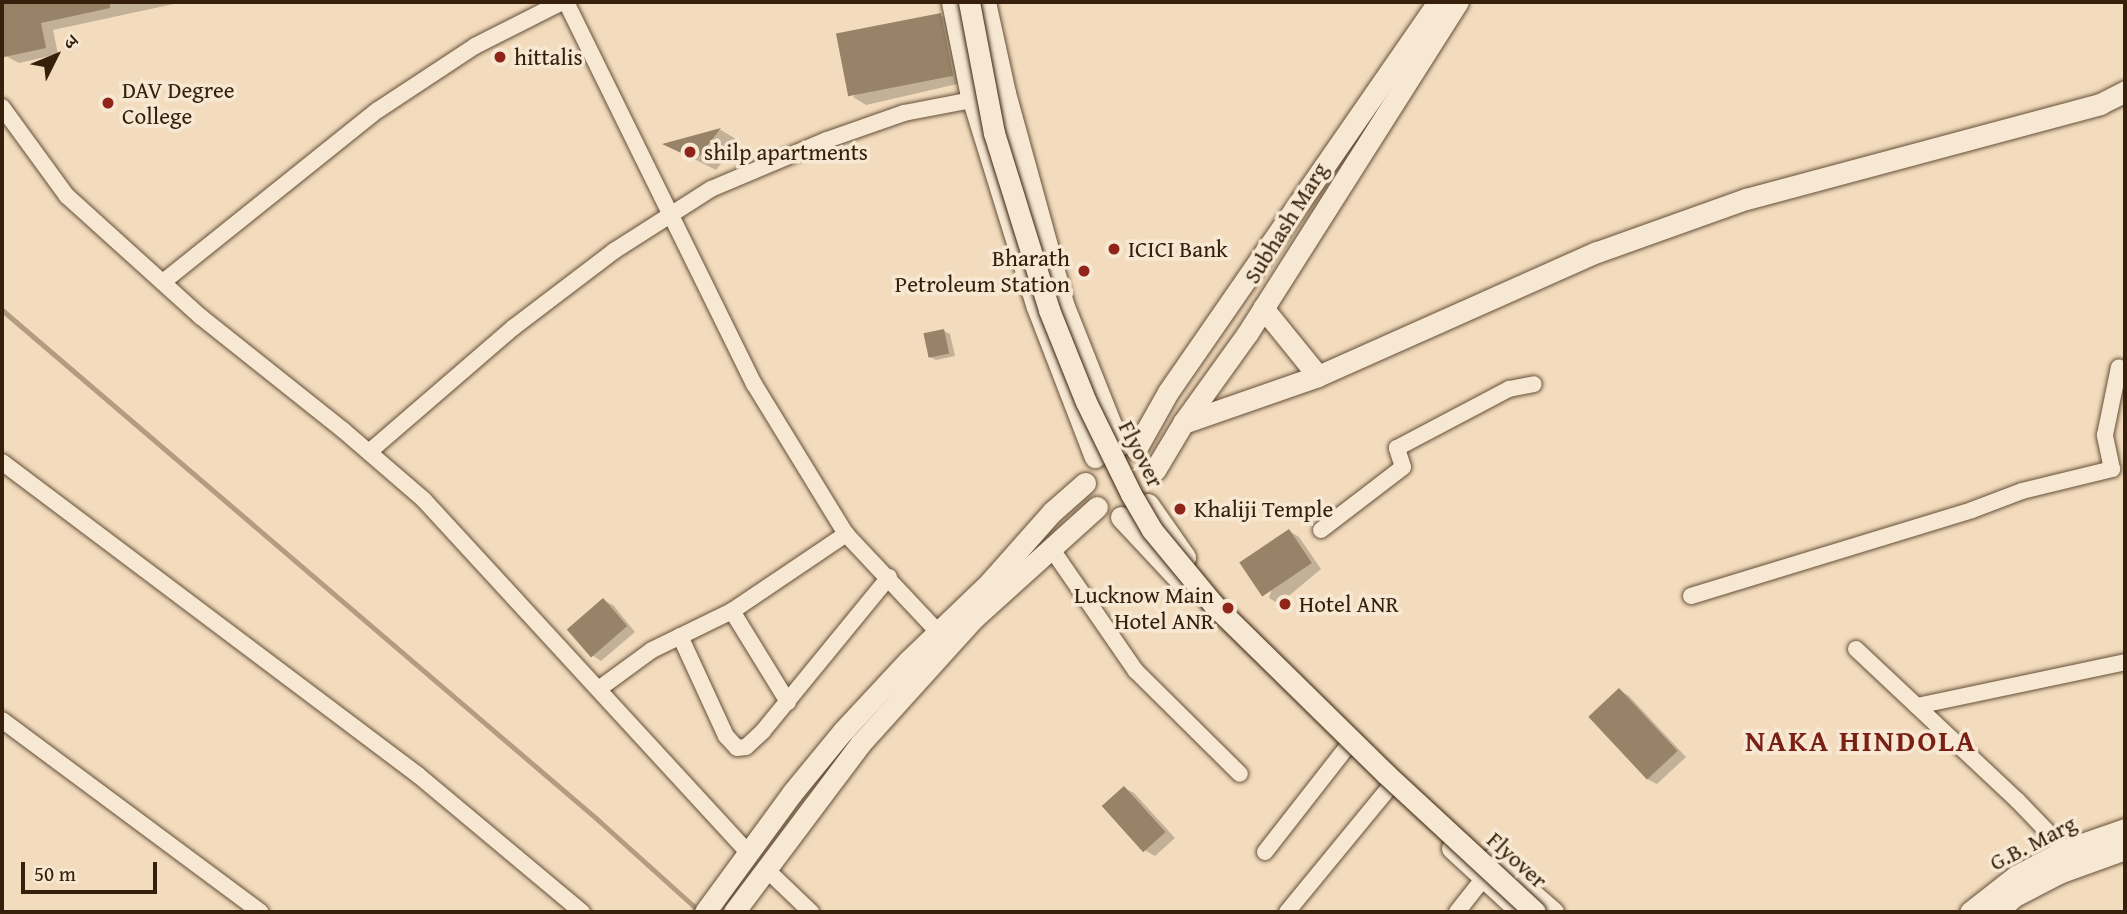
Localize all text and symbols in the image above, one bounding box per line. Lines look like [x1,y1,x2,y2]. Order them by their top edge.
north arrow [21,21,91,91]
text: उ [58,29,85,55]
place label: hittalis [514,43,583,71]
marker: hittalis [492,49,508,65]
place label: DAV Degree College [122,76,235,130]
marker: DAV Degree College [100,95,116,111]
place label: shilp apartments [704,138,868,166]
marker: shilp apartments [682,144,698,160]
street label: Subhash Marg [1238,158,1334,288]
place label: ICICI Bank [1128,235,1228,263]
marker: ICICI Bank [1106,241,1122,257]
place label: Bharath Petroleum Station [895,244,1070,298]
marker: Bharath Petroleum Station [1076,263,1092,279]
street label: Flyover [1113,416,1169,492]
place label: Khaliji Temple [1194,495,1333,523]
marker: Khaliji Temple [1172,501,1188,517]
place label: Lucknow Main Hotel ANR [1074,581,1214,635]
place label: Hotel ANR [1299,590,1399,618]
marker: Hotel ANR [1277,596,1293,612]
marker: Lucknow Main Hotel ANR [1220,600,1236,616]
district label: NAKA HINDOLA [1746,722,1976,758]
street label: G.B. Marg [1985,809,2081,877]
street label: Flyover [1481,826,1553,894]
scale bar [24,848,161,892]
text: 50 m [34,858,76,889]

